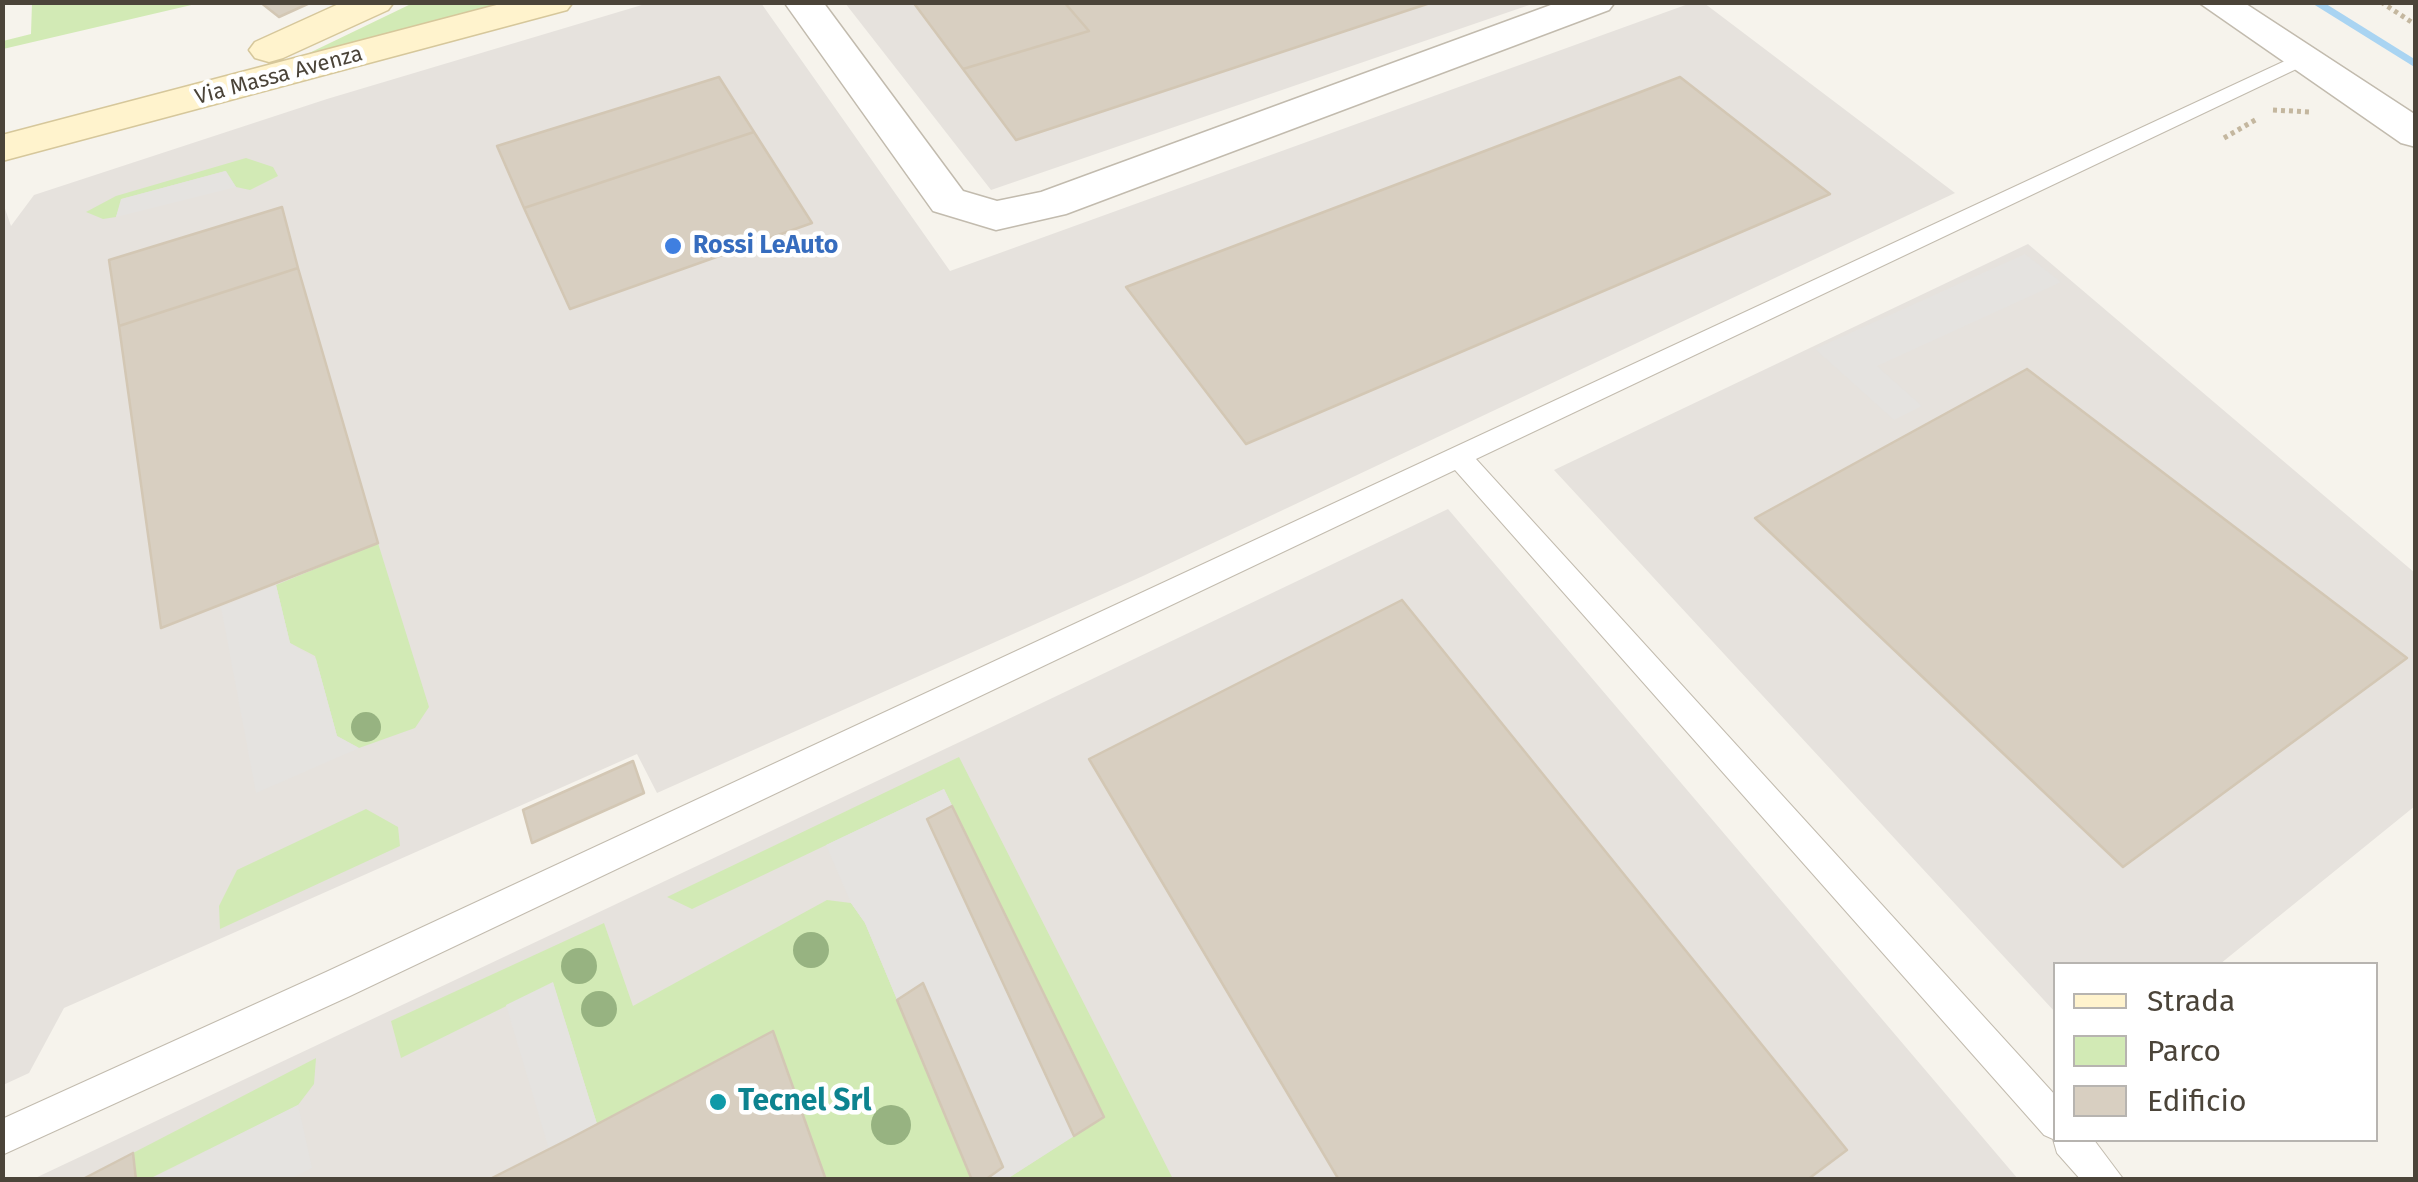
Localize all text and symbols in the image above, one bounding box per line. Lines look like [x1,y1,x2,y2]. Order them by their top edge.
street label: Via Massa Avenza [192,41,366,111]
place label: Rossi LeAuto [693,231,838,261]
marker: Rossi LeAuto [662,235,684,257]
legend [2053,962,2378,1142]
text: Strada [2147,983,2235,1019]
text: Parco [2147,1033,2221,1069]
text: Edificio [2147,1083,2246,1119]
place label: Tecnel Srl [738,1084,871,1120]
marker: Tecnel Srl [707,1091,729,1113]

